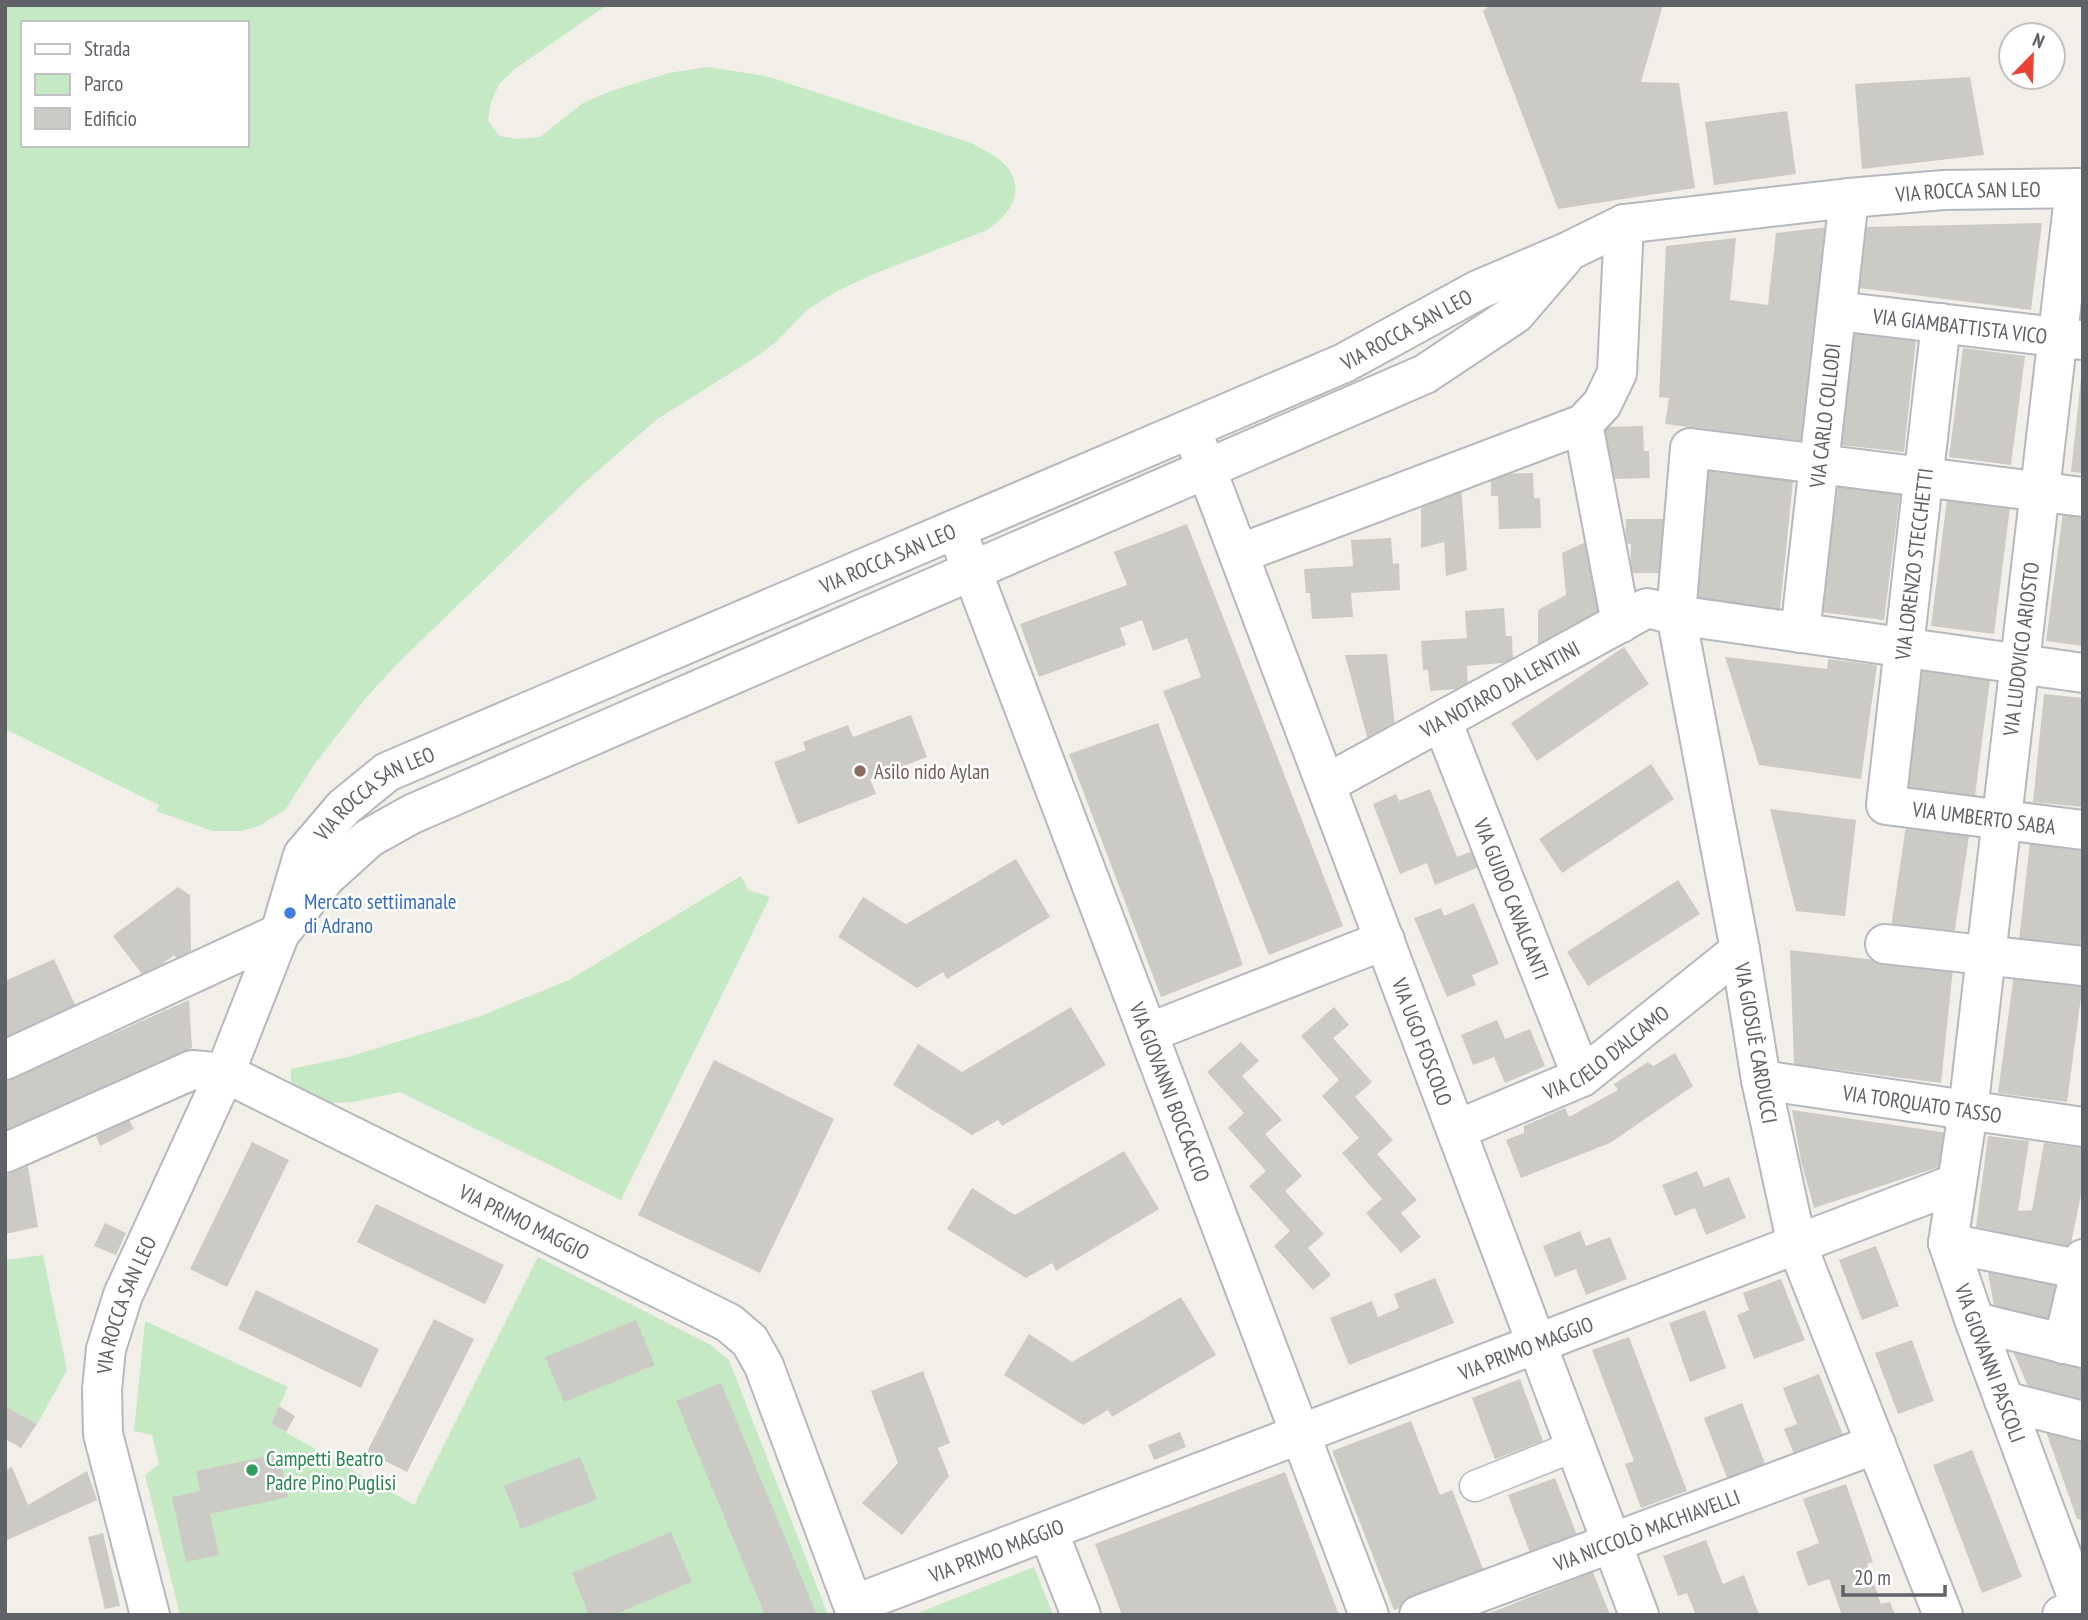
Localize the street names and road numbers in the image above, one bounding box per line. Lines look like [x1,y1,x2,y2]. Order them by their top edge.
street label: VIA ROCCA SAN LEO [1894,175,2041,208]
street label: VIA ROCCA SAN LEO [1335,283,1476,376]
street label: VIA GIAMBATTISTA VICO [1870,302,2049,349]
street label: VIA CARLO COLLODI [1803,342,1846,490]
street label: VIA LORENZO STECCHETTI [1889,467,1939,662]
street label: VIA ROCCA SAN LEO [815,517,960,599]
street label: VIA LUDOVICO ARIOSTO [1997,561,2045,738]
street label: VIA NOTARO DA LENTINI [1414,634,1584,744]
street label: VIA ROCCA SAN LEO [307,740,438,847]
street label: VIA UMBERTO SABA [1910,795,2057,840]
street label: VIA GUIDO CAVALCANTI [1468,813,1556,983]
street label: VIA GIOSUÈ CARDUCCI [1728,959,1783,1126]
street label: VIA UGO FOSCOLO [1386,973,1459,1110]
street label: VIA GIOVANNI BOCCACCIO [1123,997,1217,1185]
street label: VIA CIELO D'ALCAMO [1538,999,1674,1106]
street label: VIA TORQUATO TASSO [1840,1078,2004,1128]
street label: VIA PRIMO MAGGIO [454,1177,594,1265]
street label: VIA ROCCA SAN LEO [90,1231,162,1376]
street label: VIA GIOVANNI PASCOLI [1949,1279,2032,1446]
street label: VIA PRIMO MAGGIO [1454,1310,1597,1386]
street label: VIA NICCOLÒ MACHIAVELLI [1549,1483,1743,1577]
street label: VIA PRIMO MAGGIO [924,1512,1067,1589]

